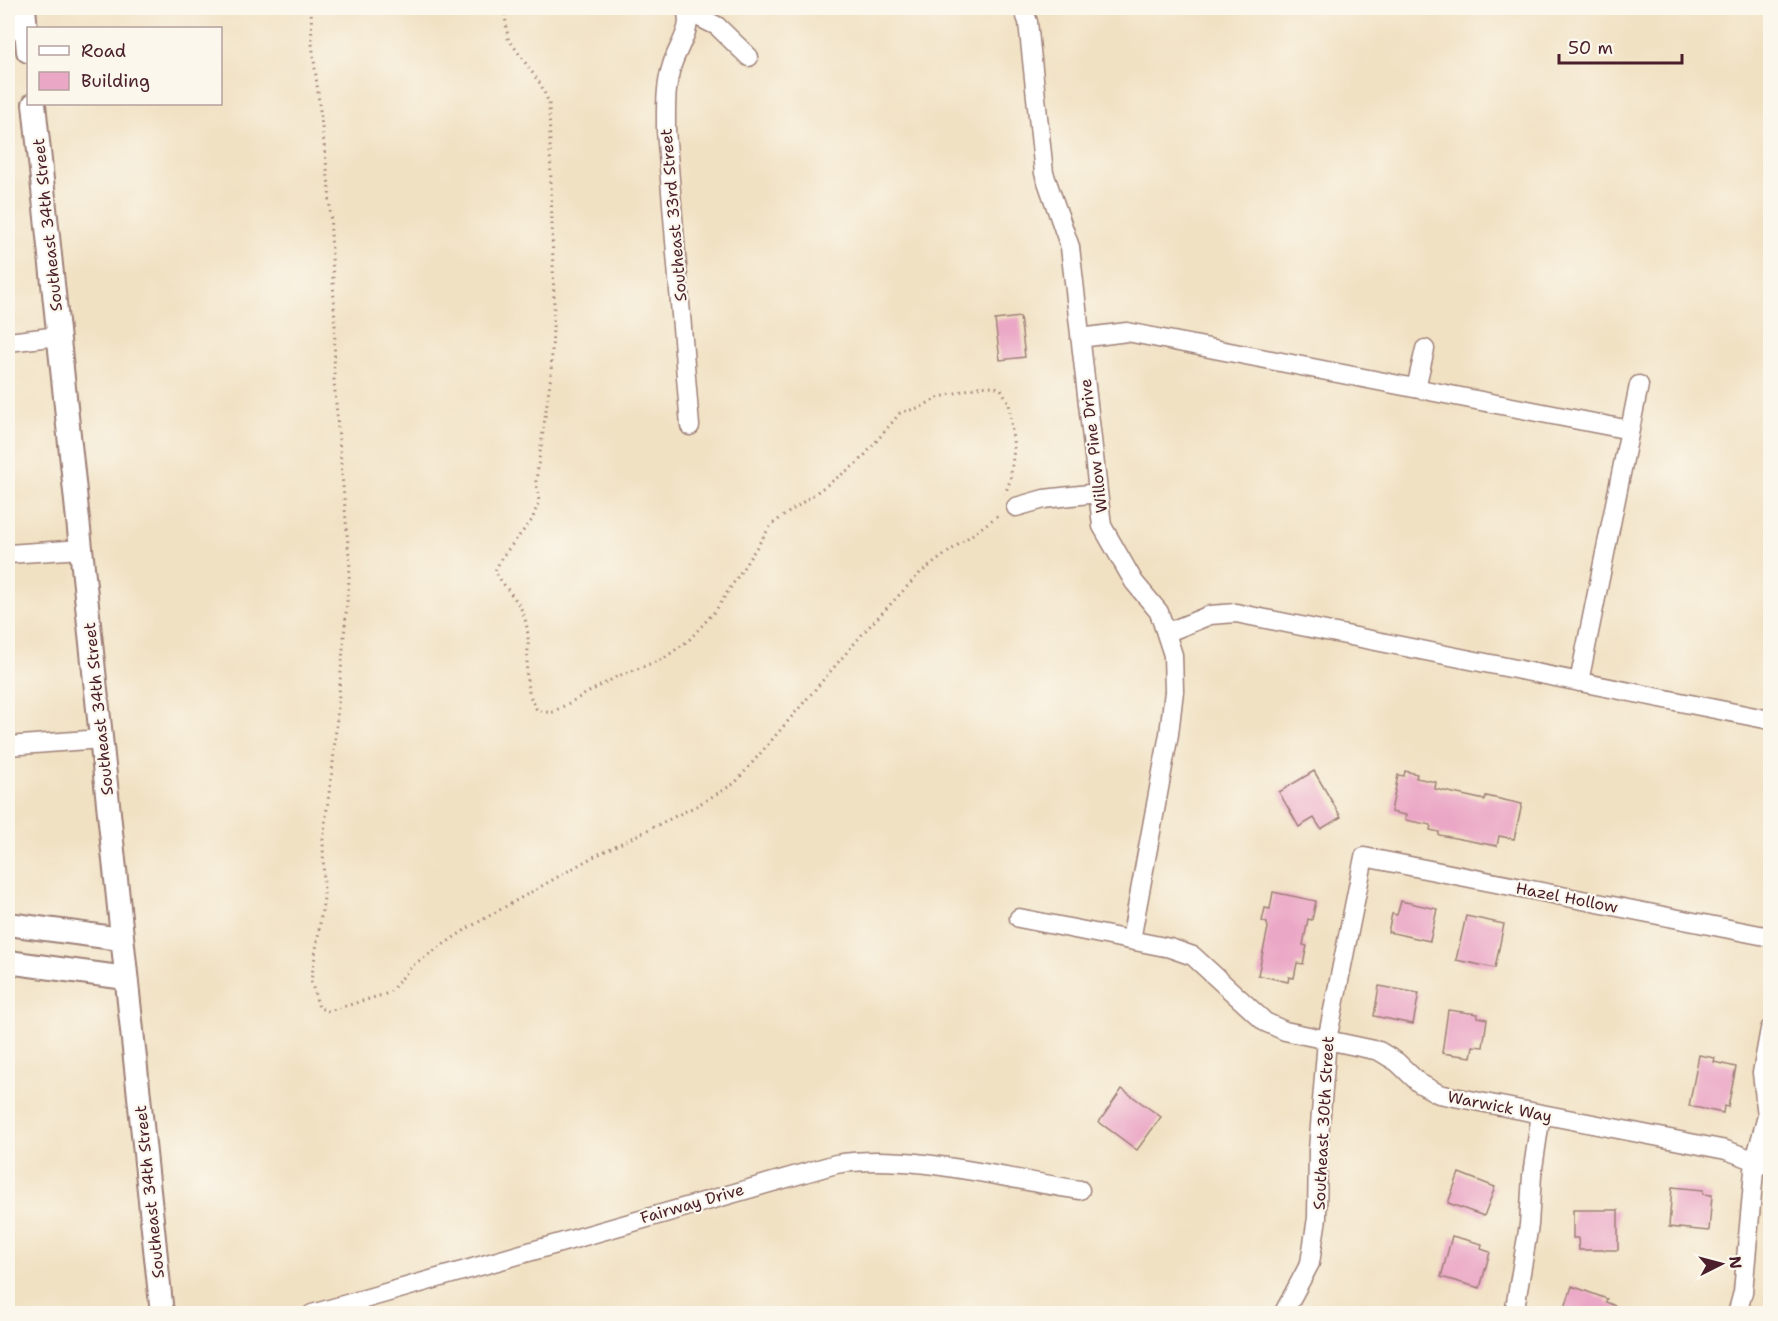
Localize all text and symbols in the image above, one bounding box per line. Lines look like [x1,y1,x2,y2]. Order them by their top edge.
legend [27,27,222,105]
scale bar [1559,27,1682,65]
text: 50 m [1568,36,1613,60]
text: Road [81,39,126,63]
text: Building [81,69,150,93]
street label: Southeast 33rd Street [655,128,692,302]
street label: Southeast 34th Street [28,137,67,313]
street label: Willow Pine Drive [1075,378,1112,514]
street label: Southeast 34th Street [79,621,118,797]
street label: Hazel Hollow [1514,877,1620,918]
street label: Southeast 30th Street [1308,1035,1339,1211]
street label: Warwick Way [1446,1086,1554,1127]
street label: Southeast 34th Street [130,1104,169,1280]
street label: Fairway Drive [638,1179,746,1228]
north arrow [1691,1234,1751,1294]
text: N [1724,1255,1747,1270]

